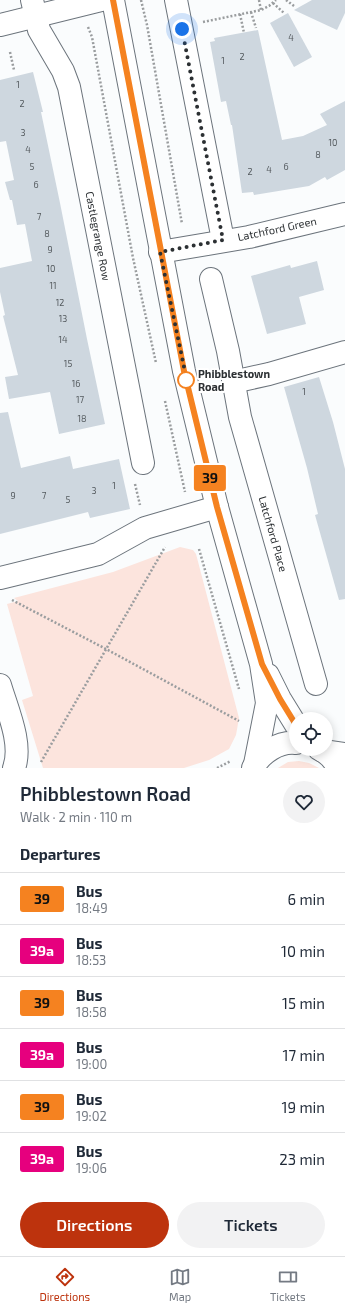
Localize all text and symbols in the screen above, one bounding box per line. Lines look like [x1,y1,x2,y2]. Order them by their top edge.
your location [172,19,192,39]
house number: 4 [288,32,294,43]
house number: 2 [239,51,245,62]
house number: 1 [221,55,225,66]
house number: 1 [16,79,20,90]
house number: 2 [19,98,25,109]
house number: 3 [20,127,26,138]
house number: 10 [328,137,338,148]
house number: 4 [25,144,31,155]
house number: 8 [315,149,321,160]
house number: 5 [30,161,35,172]
house number: 6 [283,161,289,172]
house number: 4 [266,164,272,175]
house number: 2 [247,166,253,177]
house number: 6 [33,179,39,190]
street label: Castlegrange Row [83,190,114,282]
house number: 7 [37,211,42,222]
street label: Latchford Green [236,214,318,243]
house number: 8 [44,228,50,239]
house number: 9 [47,244,53,255]
house number: 10 [46,263,56,274]
house number: 11 [49,280,57,291]
house number: 12 [56,297,64,308]
house number: 13 [59,313,67,324]
house number: 14 [58,334,68,345]
house number: 15 [64,358,72,369]
place label: Phibblestown Road [198,367,270,393]
marker: Phibblestown Road [177,371,195,389]
house number: 16 [72,378,80,389]
house number: 1 [302,386,306,397]
house number: 17 [76,394,84,405]
house number: 18 [77,413,87,424]
line badge: 39 [192,465,228,491]
text: 39 [202,469,218,486]
house number: 1 [112,480,116,491]
house number: 3 [91,485,97,496]
house number: 9 [10,490,16,501]
house number: 7 [42,490,47,501]
house number: 5 [66,494,71,505]
street label: Latchford Place [256,495,291,573]
map controls [289,712,333,756]
button: locate [289,712,333,756]
button: heart [283,781,325,823]
text: Phibblestown Road [20,782,191,805]
text: Walk · 2 min · 110 m [20,809,132,825]
text: Departures [20,845,100,863]
text: Bus [76,882,102,900]
text: 39 [34,890,50,907]
text: 6 min [287,890,325,908]
text: 18:49 [76,900,108,916]
text: Bus [76,934,102,952]
text: 39a [30,942,54,959]
text: 10 min [281,942,325,960]
text: 18:53 [76,952,106,968]
text: Bus [76,986,102,1004]
text: 39 [34,994,50,1011]
text: 15 min [282,994,325,1012]
text: 18:58 [76,1004,107,1020]
text: Bus [76,1038,102,1056]
text: 39a [30,1046,54,1063]
text: 17 min [282,1046,325,1064]
text: 19:00 [76,1056,107,1072]
text: Bus [76,1090,102,1108]
text: 39 [34,1098,50,1115]
text: 19 min [282,1098,325,1116]
text: 19:02 [76,1108,107,1124]
text: Bus [76,1142,102,1160]
text: 39a [30,1150,54,1167]
text: 23 min [279,1150,325,1168]
text: 19:06 [76,1160,107,1176]
button: Directions [20,1202,169,1248]
button: Tickets [177,1202,325,1248]
tab: Directions [39,1266,90,1303]
tab: Map [169,1266,191,1303]
tab: Tickets [270,1266,306,1303]

